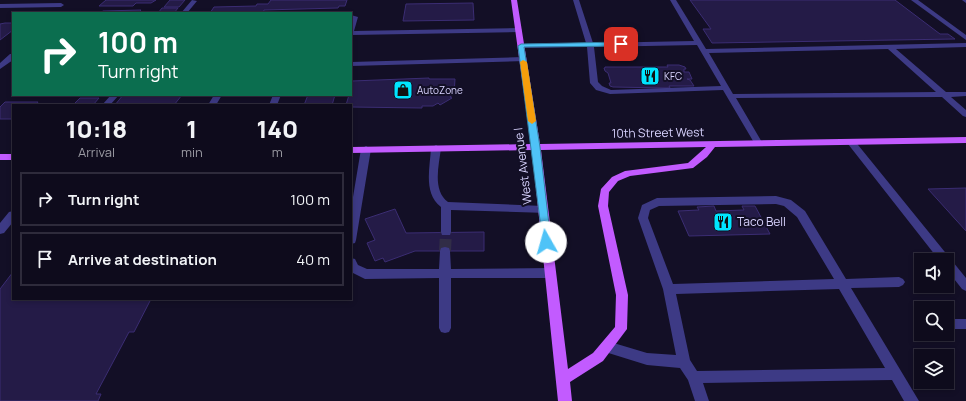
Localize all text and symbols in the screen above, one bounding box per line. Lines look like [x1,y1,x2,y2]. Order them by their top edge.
text: 100 m [98,23,178,61]
pin [604,27,638,61]
icon: right [32,28,84,80]
icon: arrive [610,33,632,55]
text: Turn right [98,59,179,83]
restaurant icon: KFC [639,65,661,87]
place label: KFC [664,69,682,83]
shop icon: AutoZone [392,79,414,101]
place label: AutoZone [417,83,463,97]
text: 10:18 [66,112,127,145]
text: 1 [186,112,197,145]
text: 140 [256,112,298,145]
street label: 10th Street West [612,123,705,142]
street label: West Avenue I [509,127,536,205]
text: Arrival [78,143,115,161]
text: min [181,143,203,161]
text: m [272,143,283,161]
icon: right [34,188,56,210]
text: Turn right [68,189,139,210]
text: 100 m [290,189,330,210]
restaurant icon: Taco Bell [712,211,734,233]
place label: Taco Bell [737,213,786,230]
position arrow [525,221,567,263]
icon: arrive [34,248,56,270]
text: Arrive at destination [68,249,217,270]
text: 40 m [296,249,330,270]
map controls [914,253,954,389]
button: sound [914,253,954,293]
button: search [914,301,954,341]
button: layers [914,349,954,389]

